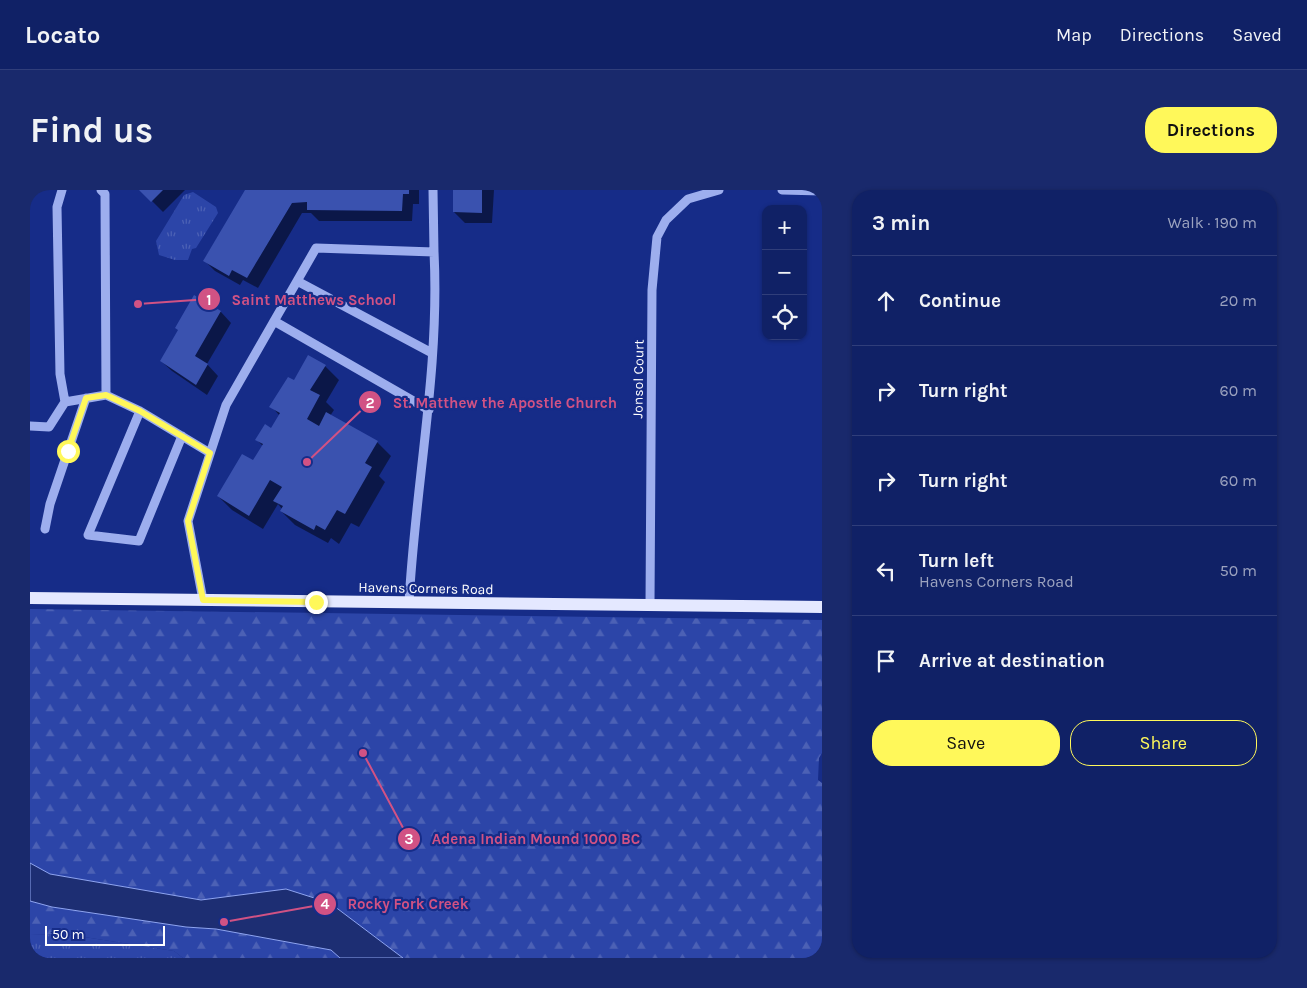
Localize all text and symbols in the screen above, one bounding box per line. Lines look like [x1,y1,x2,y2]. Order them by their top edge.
text: Locato [25,21,100,49]
text: Map [1056,24,1092,46]
text: Directions [1120,24,1204,46]
text: Saved [1232,24,1282,46]
button: Directions [1145,107,1277,153]
text: Find us [30,110,153,151]
map controls [762,205,807,340]
button: + [762,205,807,250]
text: 3 min [872,211,930,235]
text: Walk · 190 m [1168,213,1257,232]
button: − [762,250,807,295]
callout: Saint Matthews School [197,284,407,314]
icon: ahead [872,287,900,315]
text: Continue [919,290,1001,312]
text: 1 [206,291,212,309]
text: Saint Matthews School [232,291,396,309]
text: 20 m [1219,291,1257,310]
button: locate [762,295,807,340]
street label: Jonsol Court [629,339,648,419]
icon: right [872,377,900,405]
text: Turn right [919,380,1008,402]
text: 60 m [1220,381,1257,400]
callout: St. Matthew the Apostle Church [358,387,627,417]
text: 2 [365,394,375,412]
text: St. Matthew the Apostle Church [393,394,617,412]
route start [57,440,80,463]
icon: right [872,467,900,495]
text: Turn right [919,470,1008,492]
text: 60 m [1220,471,1257,490]
text: Turn left [919,550,994,572]
icon: left [872,557,900,585]
text: 50 m [1220,561,1257,580]
text: Havens Corners Road [919,572,1074,591]
street label: Havens Corners Road [358,579,494,598]
route end [305,591,328,614]
icon: arrive [872,647,900,675]
text: Arrive at destination [919,650,1105,672]
button: Save [872,720,1060,766]
button: Share [1070,720,1257,766]
callout: Adena Indian Mound 1000 BC [396,824,650,854]
text: 3 [404,830,414,848]
text: Adena Indian Mound 1000 BC [432,830,640,848]
callout: Rocky Fork Creek [312,889,478,919]
text: 4 [321,895,330,913]
text: Rocky Fork Creek [347,895,469,913]
scale bar [45,923,165,946]
text: 50 m [52,926,85,943]

